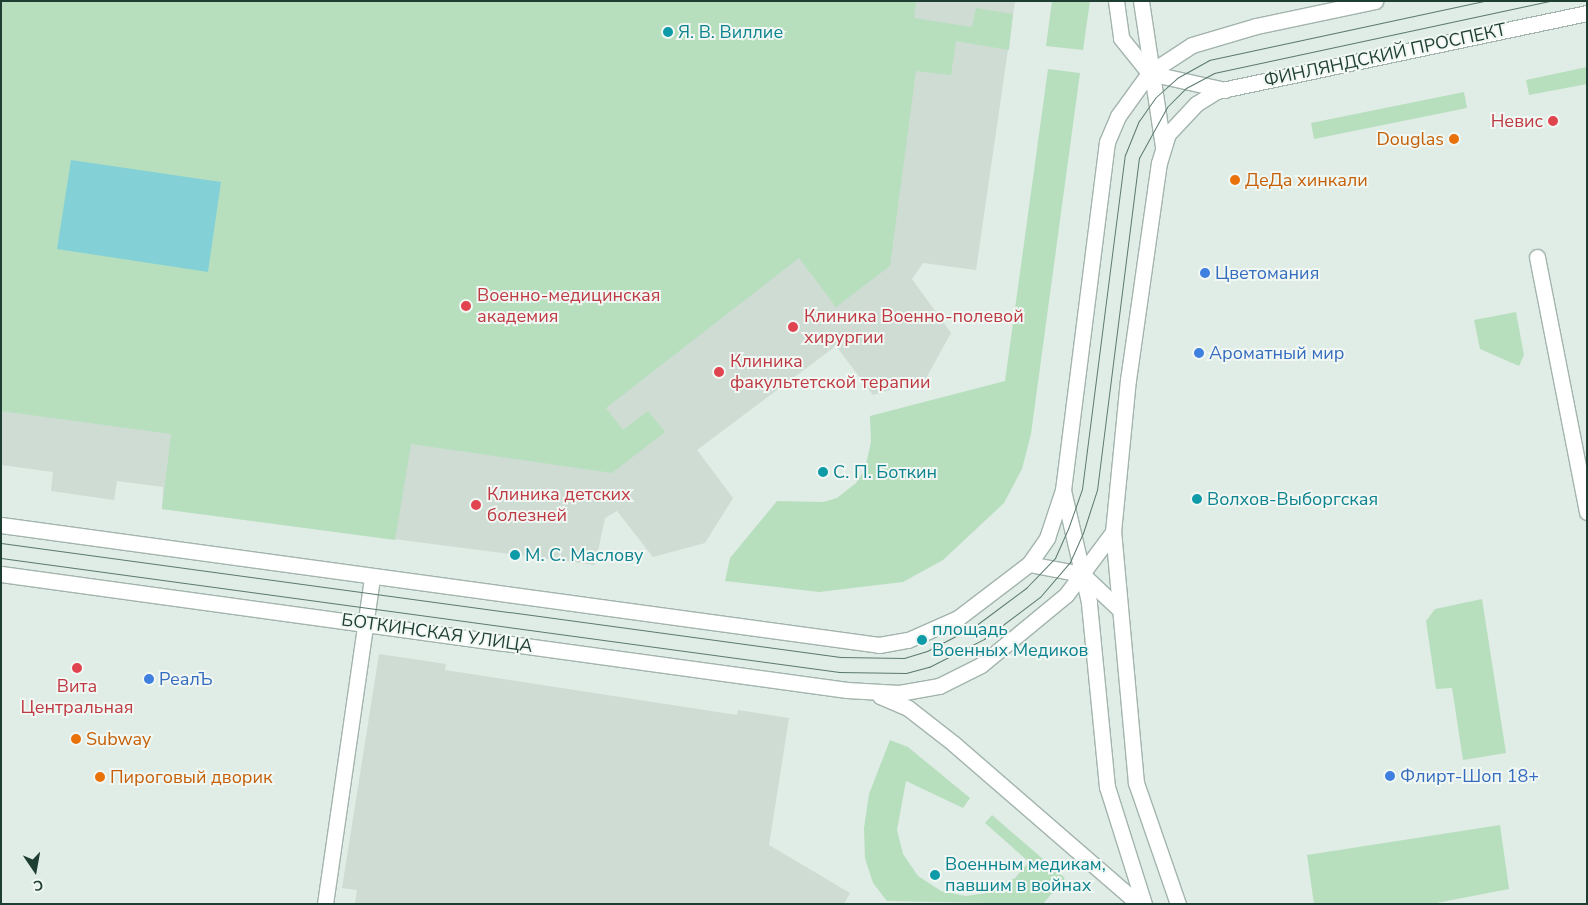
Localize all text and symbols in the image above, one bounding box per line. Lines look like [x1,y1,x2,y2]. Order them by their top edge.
street label: ФИНЛЯНДСКИЙ ПРОСПЕКТ [1262,19,1508,91]
place label: Я. В. Виллие [678,21,783,43]
marker: Я. В. Виллие [662,26,674,38]
place label: Невис [1491,110,1543,132]
marker: Невис [1547,115,1559,127]
place label: Douglas [1376,128,1444,150]
marker: Douglas [1448,133,1460,145]
place label: ДеДа хинкали [1245,169,1368,191]
marker: ДеДа хинкали [1229,174,1241,186]
place label: Цветомания [1215,262,1319,284]
marker: Цветомания [1199,267,1211,279]
place label: Военно-медицинская академия [477,285,660,328]
marker: Военно-медицинская академия [459,299,473,313]
place label: Клиника Военно-полевой хирургии [804,306,1024,348]
marker: Клиника Военно-полевой хирургии [786,320,800,334]
place label: Ароматный мир [1209,342,1344,364]
marker: Ароматный мир [1193,347,1205,359]
place label: Клиника факультетской терапии [730,351,930,394]
marker: Клиника факультетской терапии [712,365,726,379]
place label: С. П. Боткин [833,461,937,483]
marker: С. П. Боткин [817,466,829,478]
place label: Клиника детских болезней [487,484,631,526]
place label: Волхов-Выборгская [1207,488,1378,510]
marker: Волхов-Выборгская [1191,493,1203,505]
marker: Клиника детских болезней [469,498,483,512]
place label: М. С. Маслову [525,544,644,566]
marker: М. С. Маслову [509,549,521,561]
street label: БОТКИНСКАЯ УЛИЦА [340,609,534,657]
place label: площадь Военных Медиков [932,619,1088,662]
marker: площадь Военных Медиков [916,634,928,646]
marker: Вита Центральная [71,662,83,674]
place label: РеалЪ [159,668,213,690]
marker: РеалЪ [143,673,155,685]
place label: Вита Центральная [21,676,133,719]
place label: Subway [86,728,151,750]
marker: Subway [70,733,82,745]
place label: Флирт-Шоп 18+ [1400,765,1539,787]
place label: Пироговый дворик [110,766,272,788]
marker: Флирт-Шоп 18+ [1384,770,1396,782]
marker: Пироговый дворик [94,771,106,783]
north arrow [10,845,60,895]
place label: Военным медикам, павшим в войнах [945,854,1106,896]
marker: Военным медикам, павшим в войнах [929,869,941,881]
text: С [32,875,45,895]

